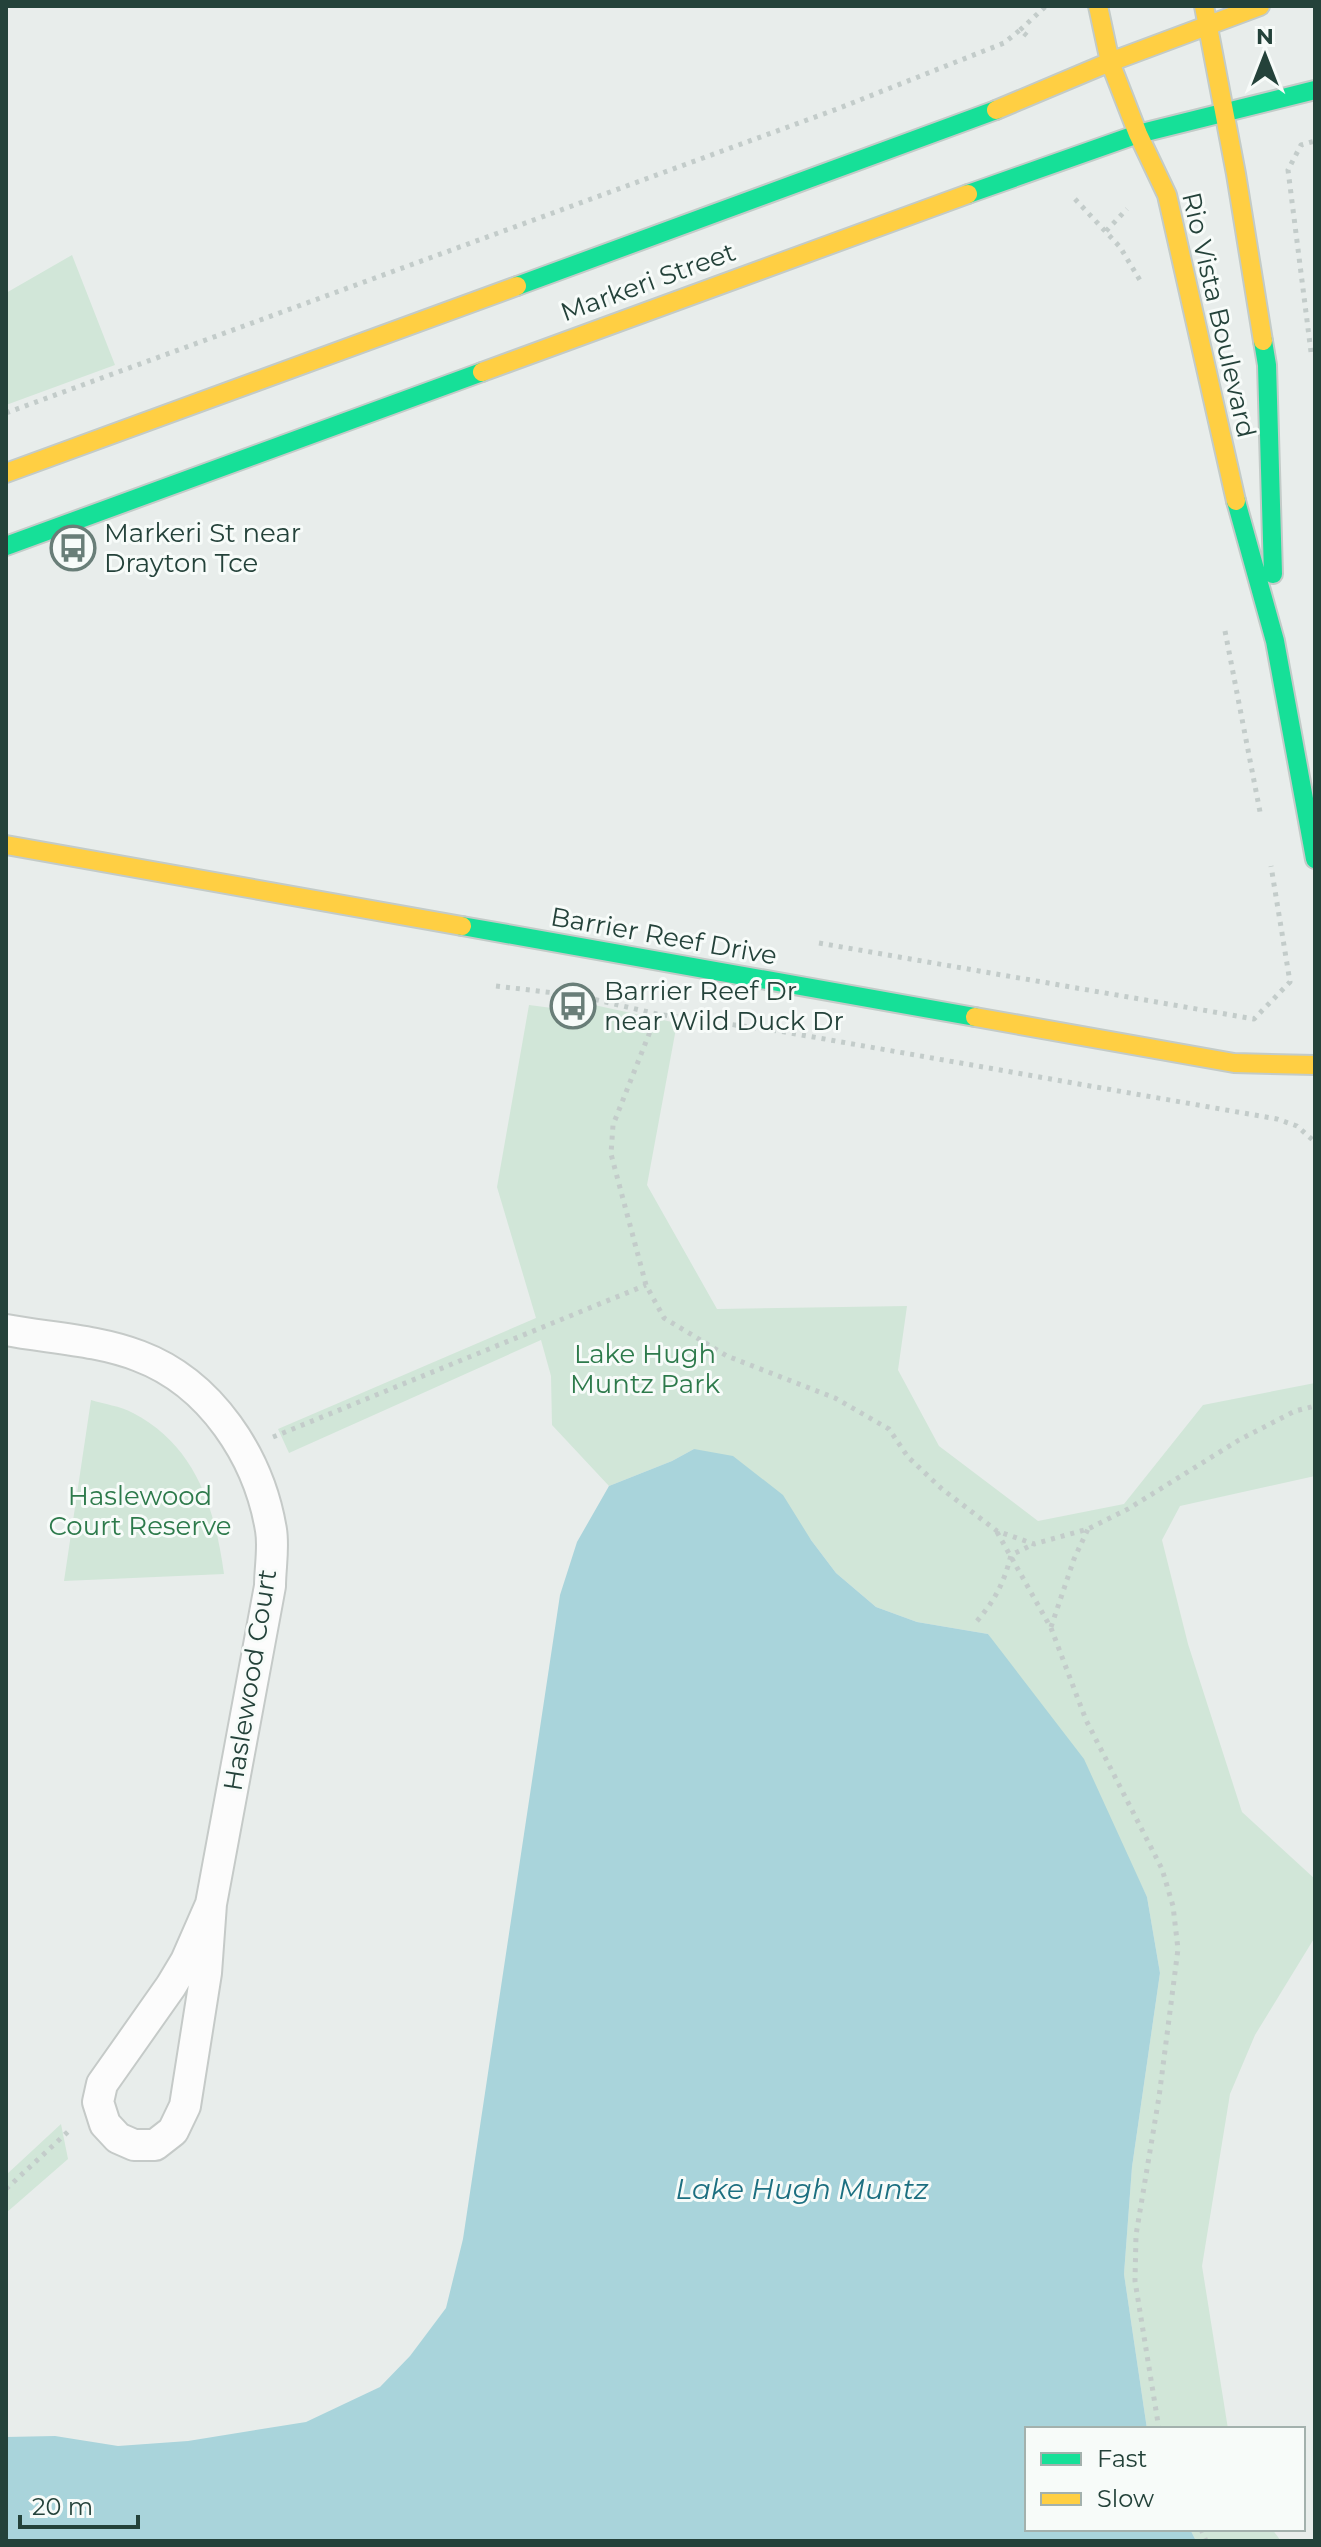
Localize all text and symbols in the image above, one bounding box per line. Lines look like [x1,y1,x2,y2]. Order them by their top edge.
north arrow [1225,16,1305,96]
text: N [1256,23,1274,50]
street label: Rio Vista Boulevard [1175,189,1263,441]
street label: Markeri Street [556,236,740,328]
place label: Markeri St near Drayton Tce [104,517,301,579]
bus stop icon: Markeri St near Drayton Tce [49,524,97,572]
street label: Barrier Reef Drive [548,900,780,972]
place label: Barrier Reef Dr near Wild Duck Dr [604,975,844,1037]
bus stop icon: Barrier Reef Dr near Wild Duck Dr [549,982,597,1030]
park label: Lake Hugh Muntz Park [570,1338,720,1400]
park label: Haslewood Court Reserve [49,1480,231,1542]
street label: Haslewood Court [217,1567,283,1793]
water label: Lake Hugh Muntz [676,2172,929,2206]
legend [1025,2427,1305,2531]
text: Fast [1097,2444,1148,2473]
scale bar [20,2479,138,2529]
text: Slow [1097,2484,1154,2513]
text: 20 m [32,2492,93,2521]

